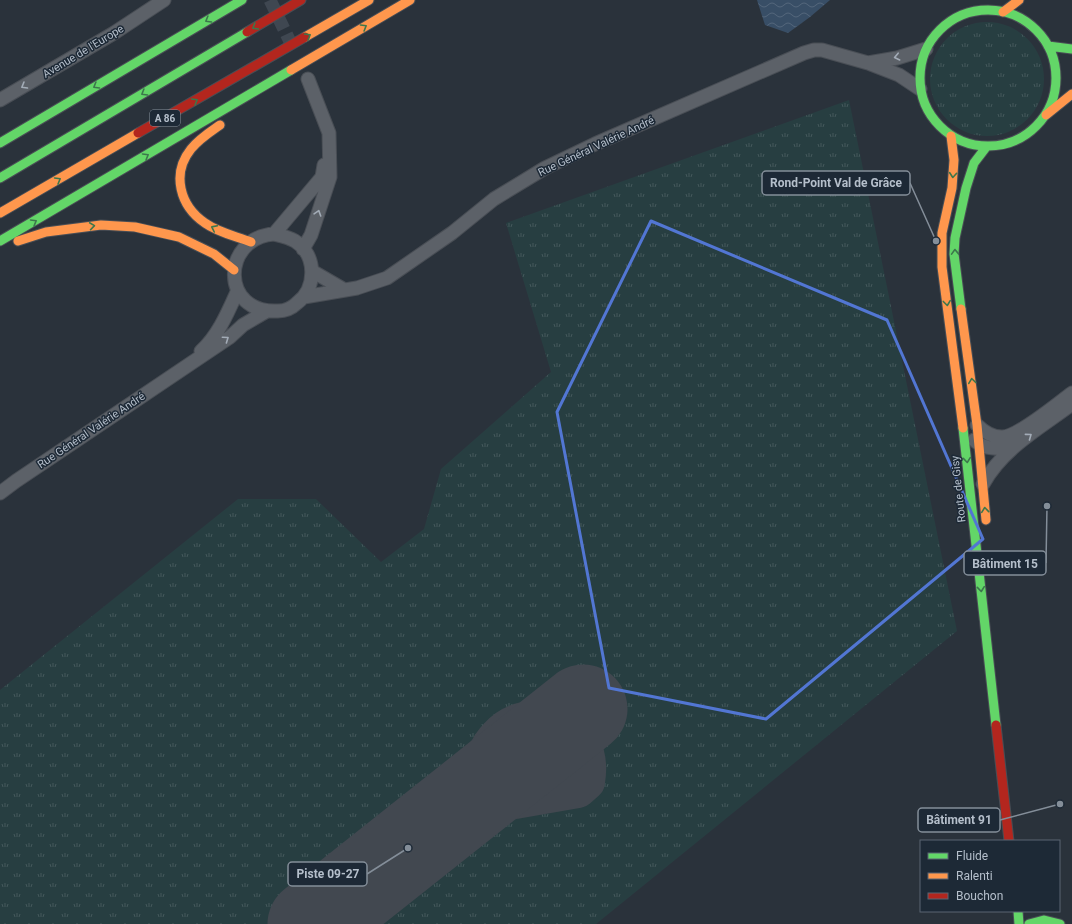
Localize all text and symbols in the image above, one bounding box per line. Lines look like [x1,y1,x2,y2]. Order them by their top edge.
one-way arrow [205,15,212,22]
street label: Avenue de l'Europe [40,22,126,81]
one-way arrow [252,22,259,30]
one-way arrow [360,25,367,32]
one-way arrow [304,33,311,40]
one-way arrow [894,53,900,61]
one-way arrow [21,81,28,88]
one-way arrow [93,82,100,89]
one-way arrow [141,89,148,96]
one-way arrow [191,98,198,105]
road number: A 86 [150,110,180,126]
street label: Rue Général Valérie André [536,114,657,179]
one-way arrow [142,153,149,160]
callout: Rond-Point Val de Grâce [762,171,910,195]
one-way arrow [949,172,958,178]
text: Rond-Point Val de Grâce [770,176,902,190]
one-way arrow [54,177,61,184]
one-way arrow [313,209,322,216]
one-way arrow [30,219,37,226]
one-way arrow [89,222,96,231]
one-way arrow [211,225,218,233]
one-way arrow [951,249,959,255]
one-way arrow [942,300,951,307]
one-way arrow [222,336,229,344]
one-way arrow [967,378,976,384]
street label: Rue Général Valérie André [35,390,148,471]
one-way arrow [1024,434,1031,441]
street label: Route de Gisy [948,454,968,523]
one-way arrow [962,457,971,463]
one-way arrow [981,507,990,513]
callout: Bâtiment 15 [964,551,1046,575]
text: Bâtiment 15 [972,557,1038,571]
one-way arrow [976,586,985,592]
callout: Bâtiment 91 [918,808,1000,832]
text: Bâtiment 91 [926,813,992,827]
legend [920,840,1060,912]
text: Fluide [956,849,988,863]
callout: Piste 09-27 [288,862,367,886]
text: Piste 09-27 [297,867,360,881]
text: Ralenti [956,869,993,883]
text: Bouchon [956,889,1003,903]

